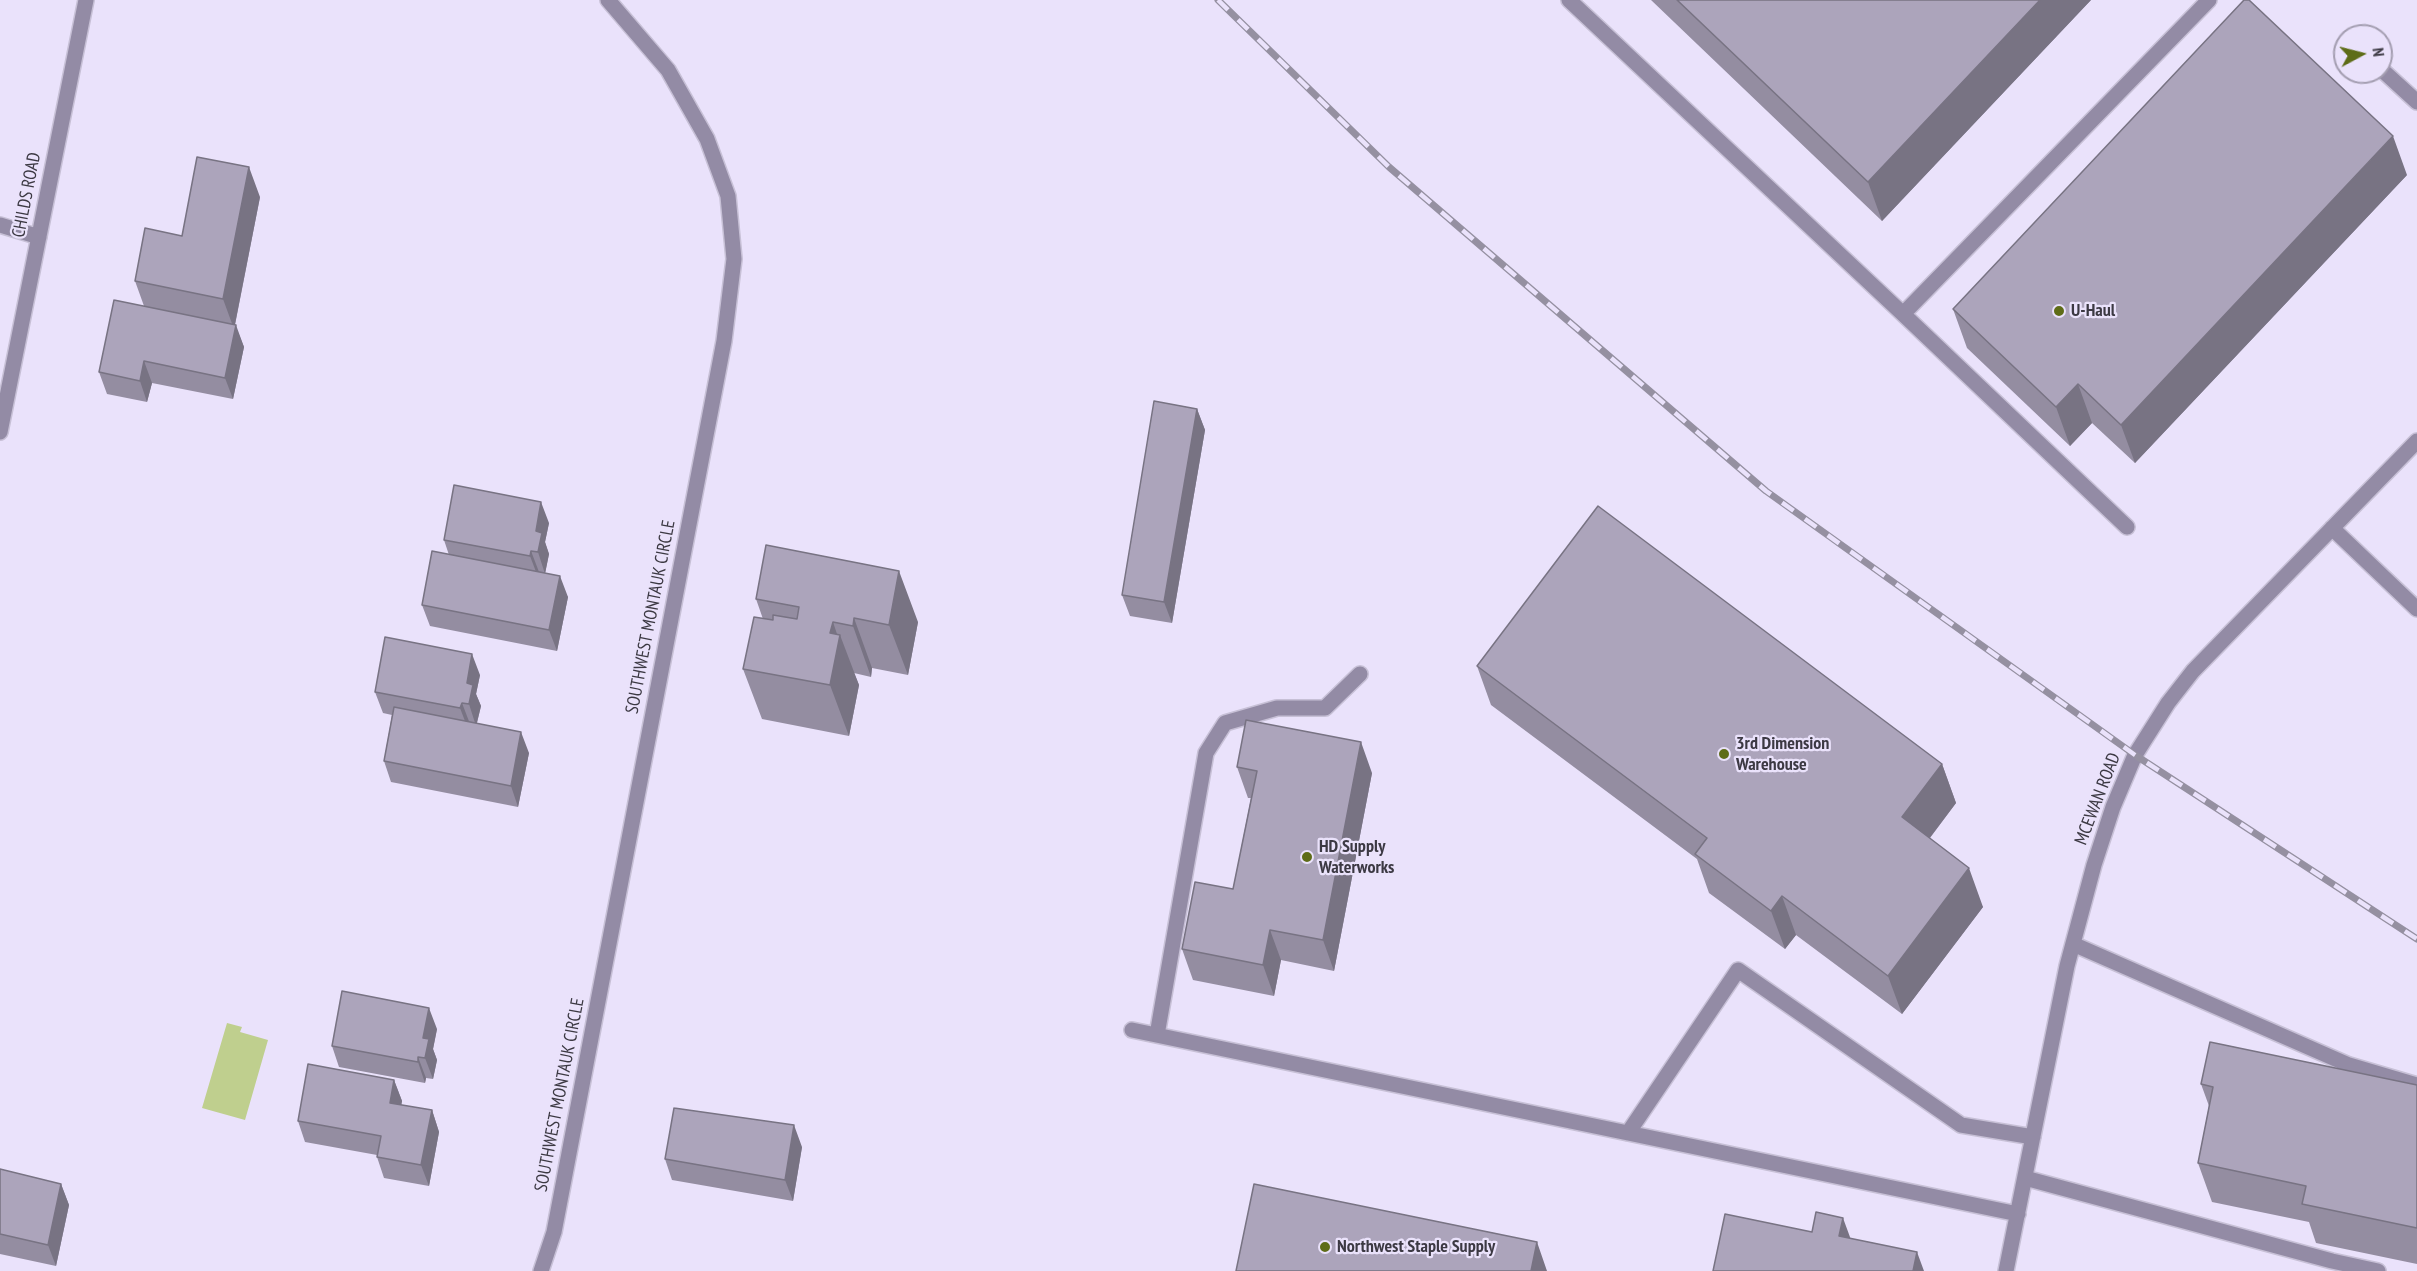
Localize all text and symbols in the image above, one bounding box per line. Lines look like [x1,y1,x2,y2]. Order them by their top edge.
north arrow [2333,24,2393,84]
text: N [2368,47,2389,58]
street label: CHILDS ROAD [8,151,46,239]
place label: U-Haul [2071,300,2115,322]
marker: U-Haul [2052,304,2066,318]
street label: SOUTHWEST MONTAUK CIRCLE [622,518,680,716]
place label: 3rd Dimension Warehouse [1736,733,1829,776]
marker: 3rd Dimension Warehouse [1717,747,1731,761]
street label: MCEWAN ROAD [2071,750,2125,848]
place label: HD Supply Waterworks [1319,836,1394,878]
marker: HD Supply Waterworks [1300,850,1314,864]
street label: SOUTHWEST MONTAUK CIRCLE [531,996,589,1194]
place label: Northwest Staple Supply [1337,1236,1495,1258]
marker: Northwest Staple Supply [1318,1240,1332,1254]

